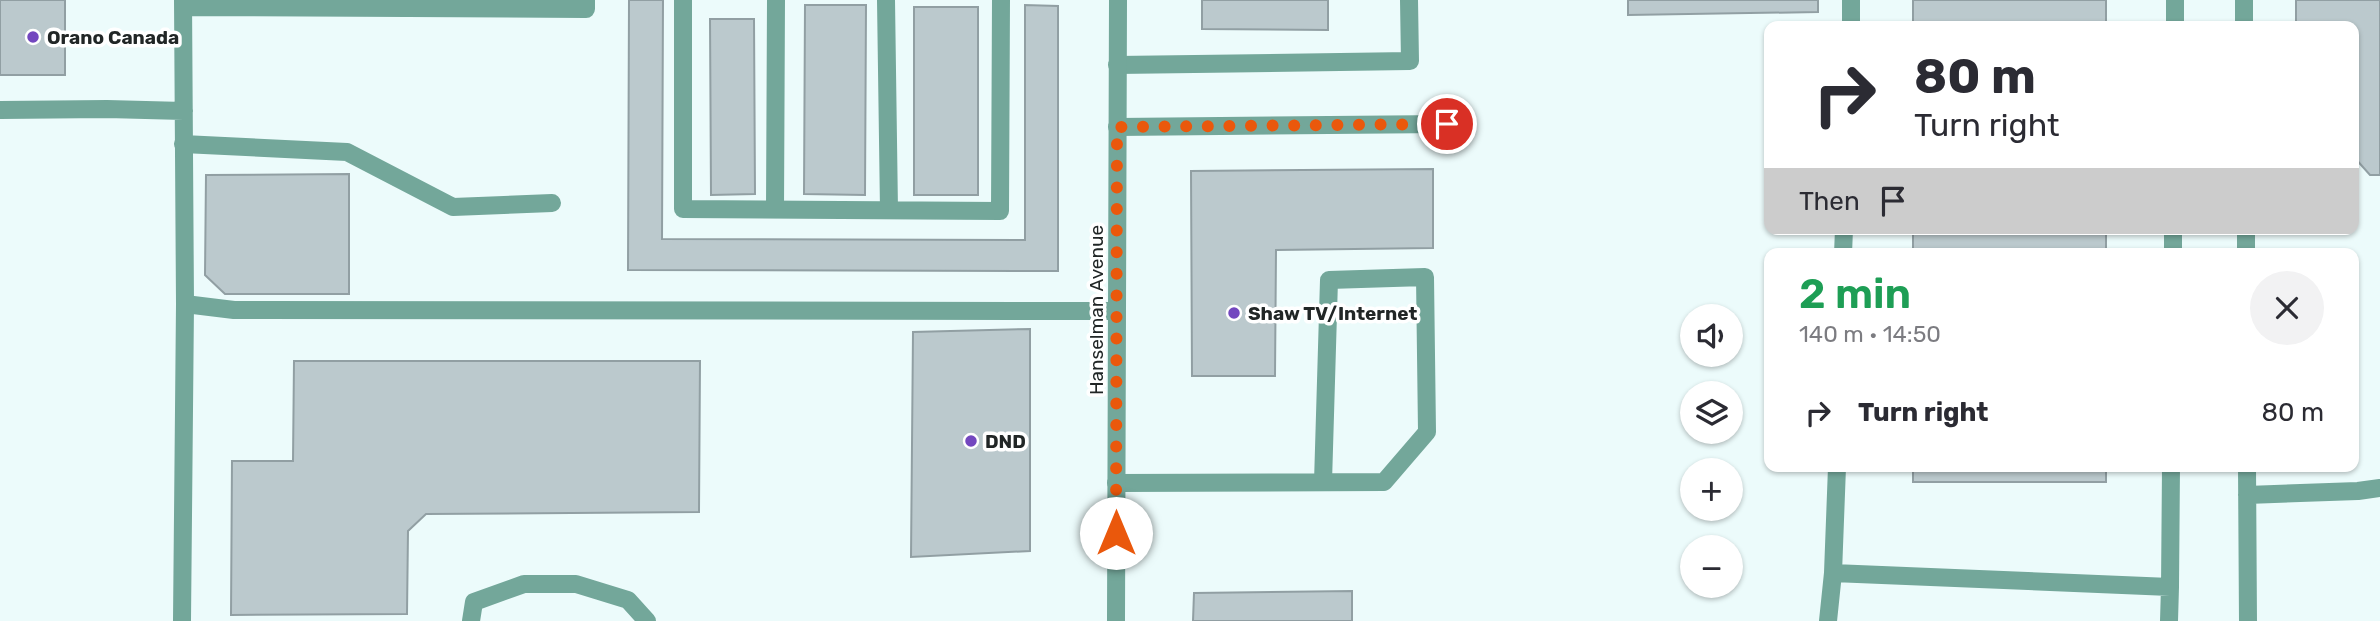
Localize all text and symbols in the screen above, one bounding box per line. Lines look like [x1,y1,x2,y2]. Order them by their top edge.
place label: Orano Canada [47,26,179,49]
marker: Orano Canada [25,29,41,45]
text: 80 m [1914,47,2036,105]
icon: right [1799,49,1890,140]
pin [1417,94,1477,154]
icon: arrive [1428,105,1466,143]
text: Turn right [1914,106,2059,144]
icon: arrive [1874,182,1912,220]
text: Then [1799,186,1860,217]
street label: Hanselman Avenue [1085,225,1108,395]
text: 2 min [1799,269,1911,319]
button: close [2250,271,2324,345]
place label: Shaw TV/Internet [1248,302,1417,325]
map controls [1680,304,1743,598]
button: sound [1680,304,1743,367]
marker: Shaw TV/Internet [1226,305,1242,321]
text: 140 m · 14:50 [1799,320,1941,348]
button: layers [1680,381,1743,444]
icon: right [1799,394,1837,432]
text: Turn right [1858,397,1988,428]
text: 80 m [2261,397,2324,428]
place label: DND [985,430,1026,453]
marker: DND [963,433,979,449]
button: + [1680,458,1743,521]
position arrow [1079,496,1153,570]
button: − [1680,535,1743,598]

